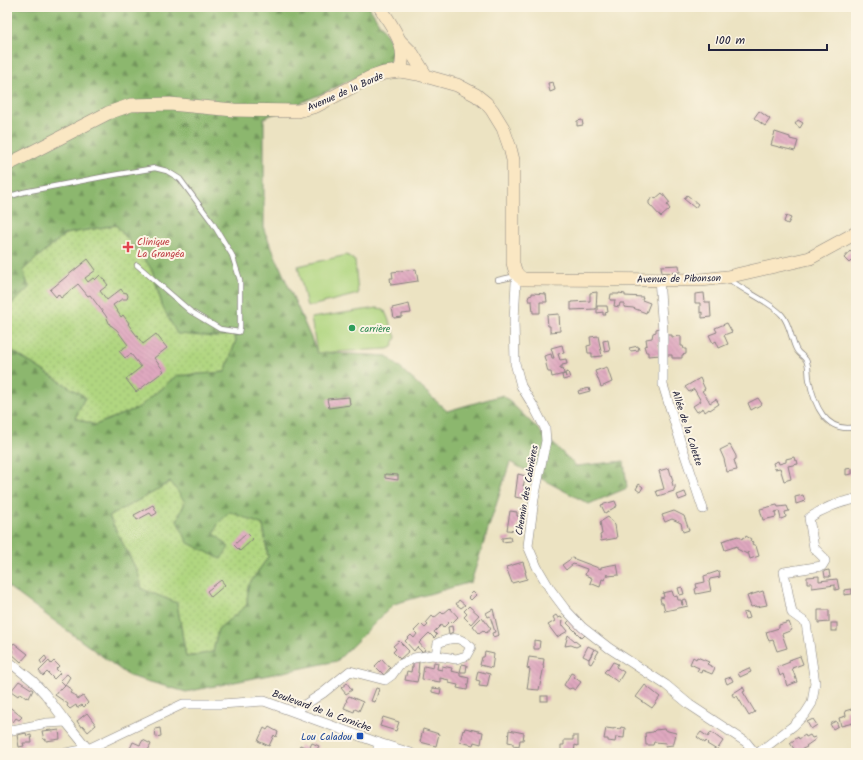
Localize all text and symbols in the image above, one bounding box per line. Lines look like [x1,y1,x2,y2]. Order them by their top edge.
scale bar [709,26,827,52]
text: 100 m [715,31,746,50]
street label: Avenue de la Borde [305,68,386,116]
place label: Clinique La Grangéa [137,234,185,262]
marker: Clinique La Grangéa [122,241,134,253]
street label: Avenue de Pibonson [637,270,721,288]
place label: carrière [360,321,391,337]
marker: carrière [347,323,357,333]
street label: Allée de la Colette [667,389,707,468]
street label: Chemin des Cabrières [511,443,543,537]
street label: Boulevard de la Corniche [270,686,374,736]
place label: Lou Caladou [301,729,352,745]
marker: Lou Caladou [355,731,365,741]

